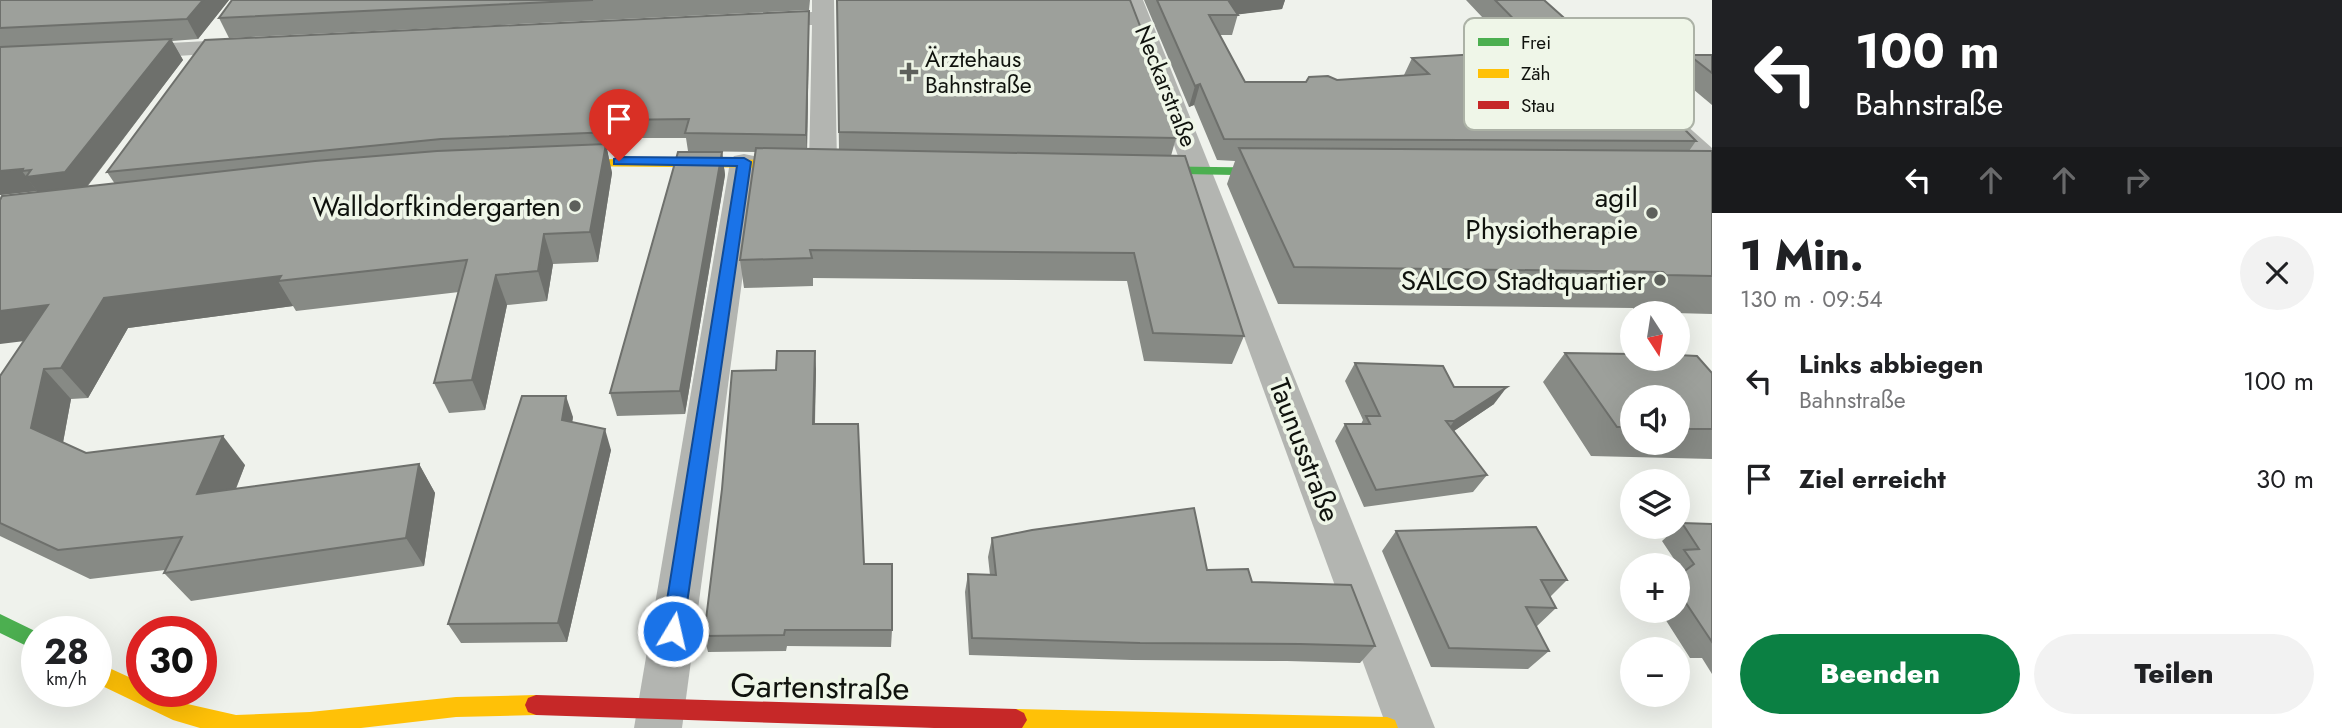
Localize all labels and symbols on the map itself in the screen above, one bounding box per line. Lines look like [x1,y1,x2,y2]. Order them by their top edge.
legend [1464,18,1694,130]
street label: Neckarstraße [1126,20,1206,152]
text: Frei [1521,29,1551,56]
place label: Ärztehaus Bahnstraße [925,42,1032,102]
text: Zäh [1521,60,1551,87]
marker: Ärztehaus Bahnstraße [899,62,919,82]
pin [589,89,649,161]
text: Stau [1521,92,1555,119]
place label: agil Physiotherapie [1465,177,1638,250]
place label: Walldorfkindergarten [312,186,561,227]
marker: Walldorfkindergarten [567,198,583,214]
marker: agil Physiotherapie [1644,205,1660,221]
place label: SALCO Stadtquartier [1401,260,1646,301]
marker: SALCO Stadtquartier [1652,272,1668,288]
north arrow [1620,301,1690,371]
street label: Taunusstraße [1258,373,1351,528]
position arrow [636,594,710,668]
speed limit sign: 30 [126,616,217,707]
street label: Gartenstraße [730,661,910,712]

